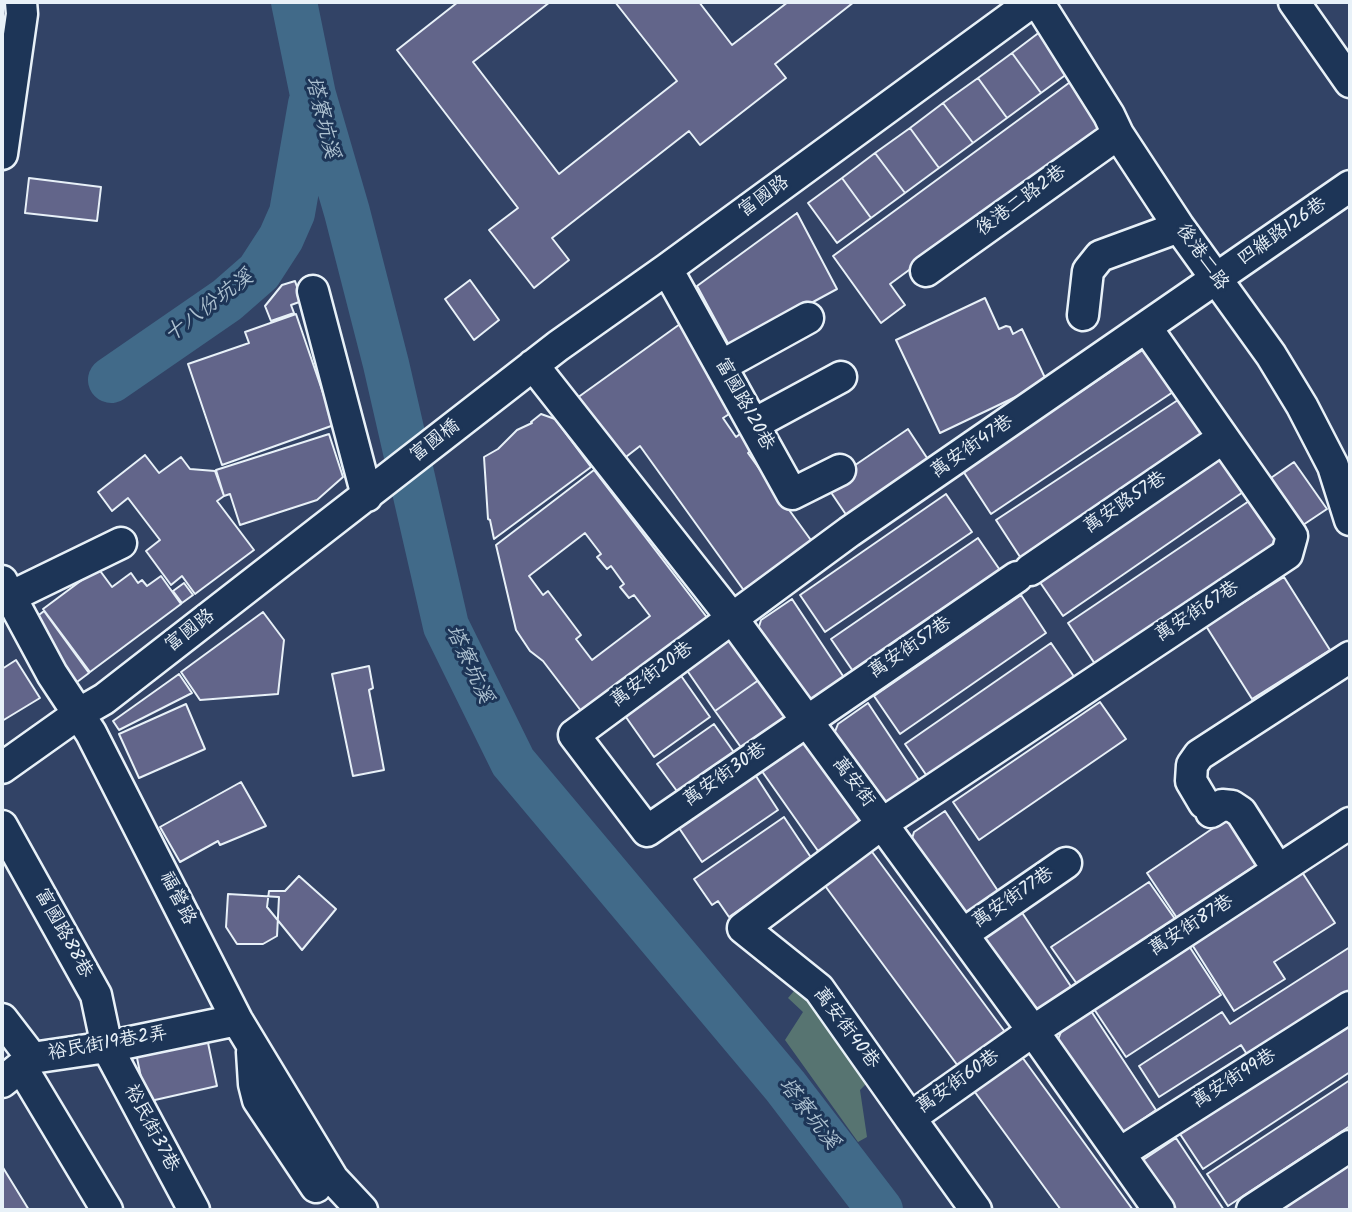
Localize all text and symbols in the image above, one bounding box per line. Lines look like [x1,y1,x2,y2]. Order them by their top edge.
water label: 塔寮坑溪 [298,74,342,162]
street label: 後港二路2巷 [972,162,1072,242]
street label: 富國路 [735,172,795,224]
street label: 四維路126巷 [1234,194,1332,272]
street label: 後港二路 [1170,220,1232,296]
water label: 十八份坑溪 [160,266,260,350]
street label: 富國路120巷 [708,355,778,455]
street label: 萬安街47巷 [927,411,1019,485]
street label: 富國橋 [407,415,465,469]
street label: 萬安路57巷 [1080,468,1172,540]
street label: 萬安街67巷 [1152,577,1244,649]
street label: 富國路 [162,605,220,659]
street label: 萬安街57巷 [865,613,957,685]
water label: 塔寮坑溪 [438,622,496,708]
street label: 萬安街20巷 [607,638,699,714]
street label: 萬安街30巷 [680,739,772,813]
street label: 萬安街 [826,753,878,813]
street label: 萬安街77巷 [969,863,1059,935]
street label: 福營路 [153,868,199,930]
street label: 富國路88巷 [28,885,96,983]
street label: 萬安街87巷 [1145,891,1239,963]
street label: 萬安街40巷 [807,984,883,1074]
street label: 裕民街19巷2弄 [46,1023,170,1067]
street label: 萬安街99巷 [1189,1045,1281,1115]
street label: 萬安街60巷 [913,1046,1005,1120]
water label: 塔寮坑溪 [771,1074,843,1156]
street label: 裕民街37巷 [117,1081,183,1177]

